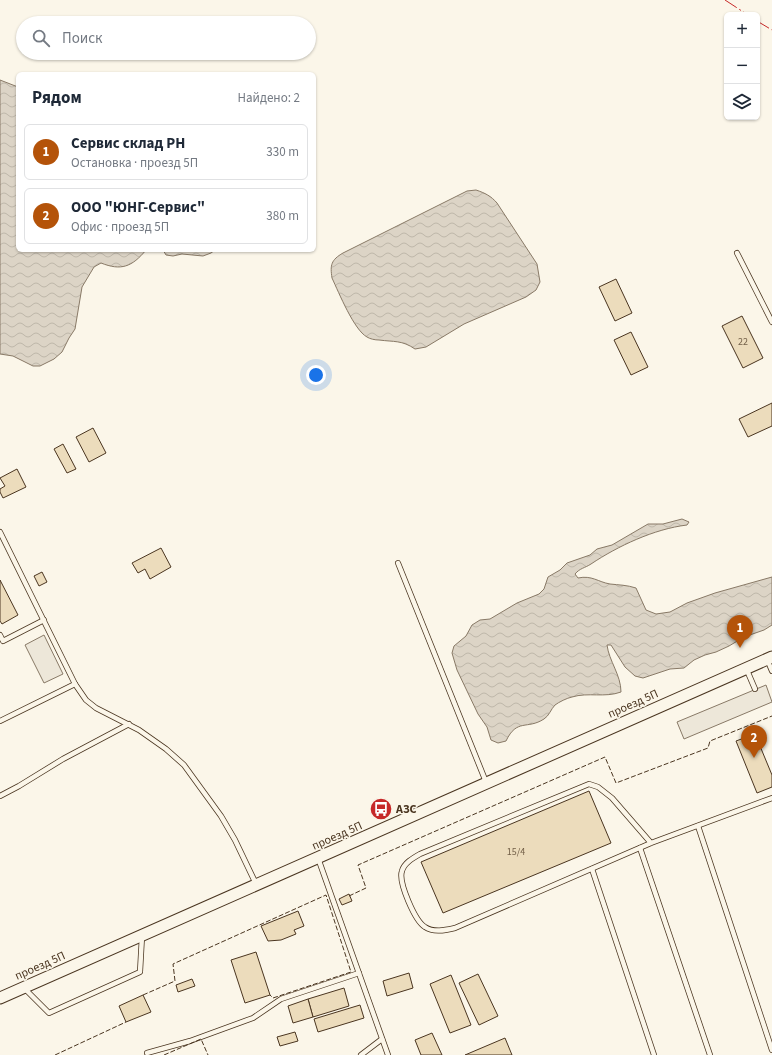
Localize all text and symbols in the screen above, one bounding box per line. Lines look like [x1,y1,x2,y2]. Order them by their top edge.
map controls [724,12,760,120]
button: + [724,12,760,48]
search box [16,16,316,60]
icon: search [30,27,52,49]
text: Поиск [62,28,103,49]
button: − [724,48,760,84]
button: layers [724,84,760,120]
text: Рядом [32,86,82,110]
text: Найдено: 2 [238,89,300,107]
text: Сервис склад РН [71,133,185,154]
text: 1 [43,143,49,161]
text: 330 m [266,143,299,161]
text: Остановка · проезд 5П [71,154,198,172]
text: ООО "ЮНГ-Сервис" [71,197,205,218]
text: 2 [43,207,49,225]
text: 380 m [266,207,299,225]
text: Офис · проезд 5П [71,218,169,236]
house number: 22 [738,335,748,349]
your location [306,365,326,385]
pin: 1 [727,615,753,648]
street label: проезд 5П [605,685,661,723]
pin: 2 [741,725,767,758]
bus stop icon: АЗС [368,796,394,822]
place label: АЗС [395,801,417,818]
street label: проезд 5П [309,817,365,855]
house number: 15/4 [507,845,525,859]
street label: проезд 5П [12,947,68,985]

